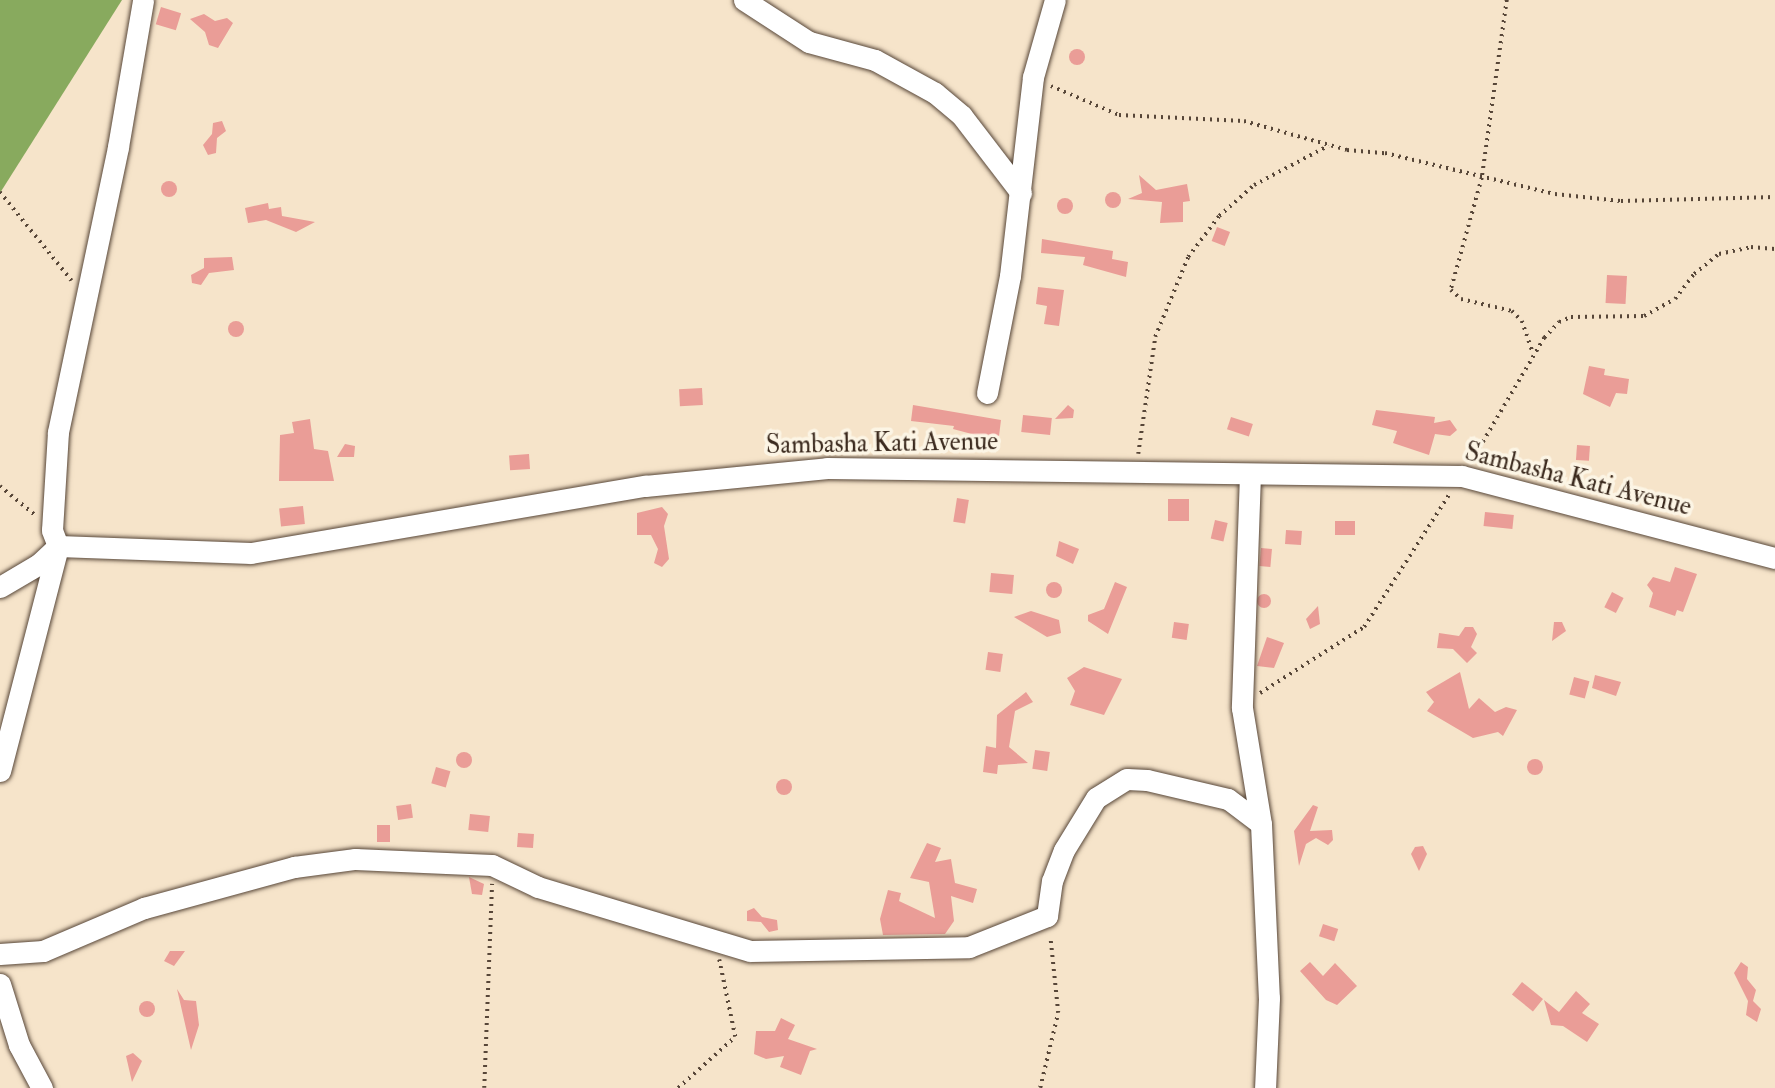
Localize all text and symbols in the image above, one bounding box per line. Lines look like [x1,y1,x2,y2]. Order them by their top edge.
street label: Sambasha Kati Avenue [766,426,998,462]
street label: Sambasha Kati Avenue [1462,437,1694,523]

